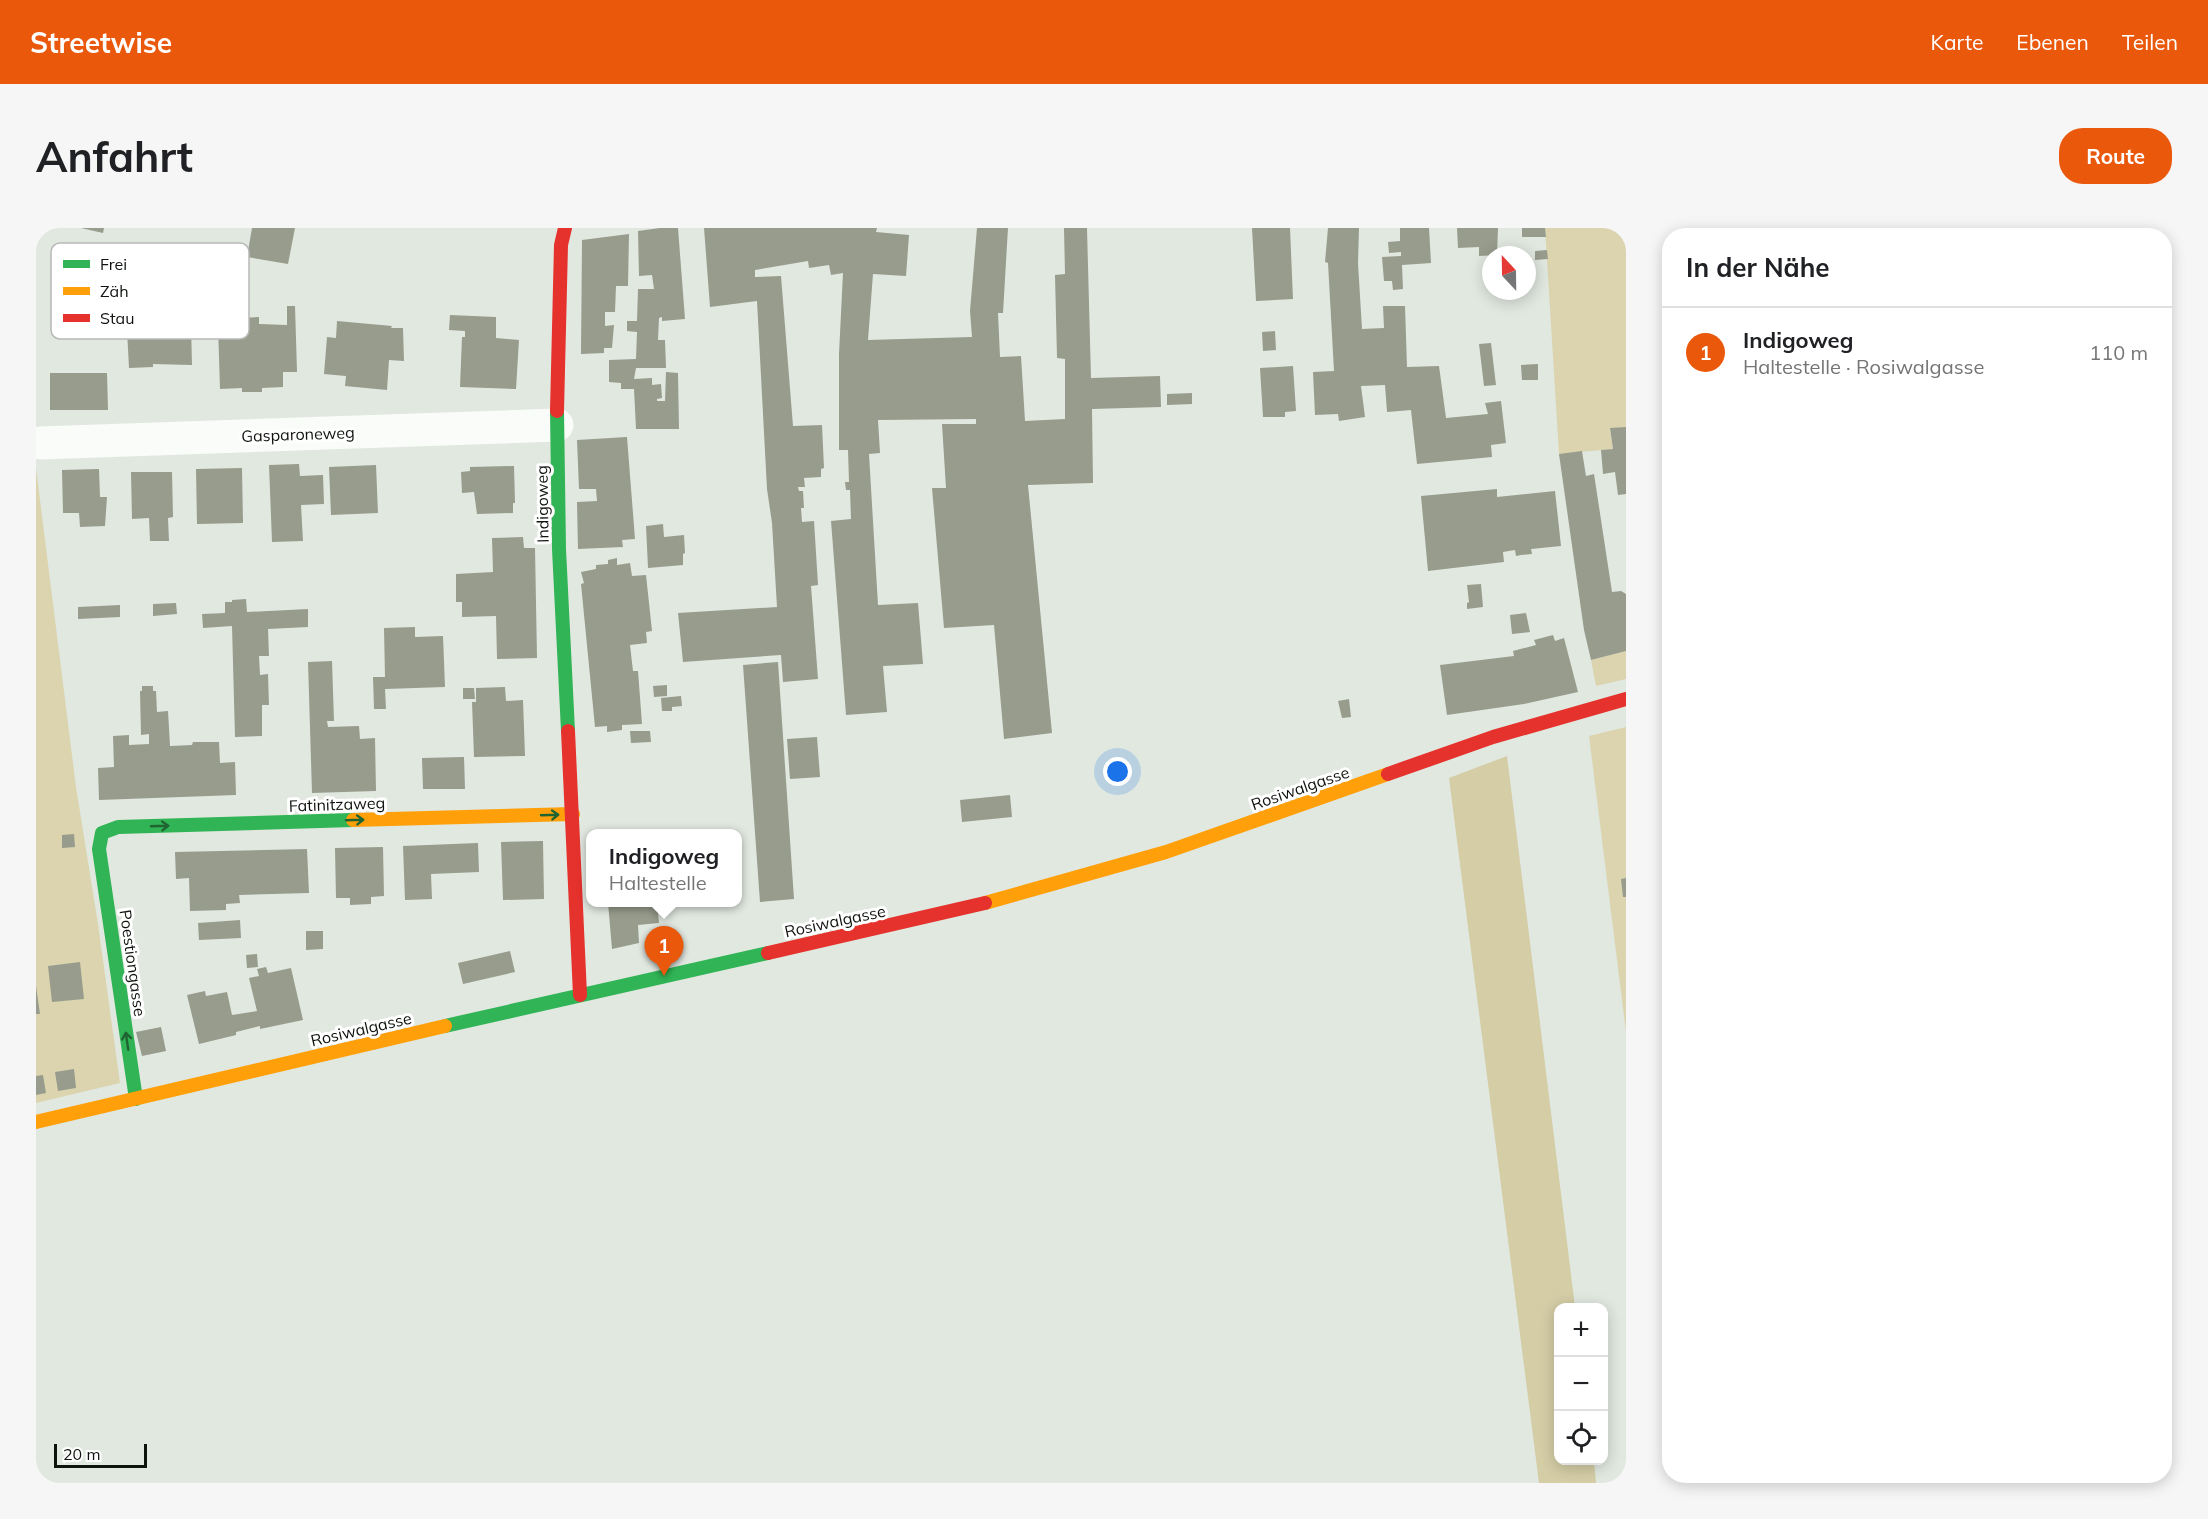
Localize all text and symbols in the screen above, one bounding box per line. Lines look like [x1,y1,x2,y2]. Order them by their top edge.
text: Streetwise [30,25,172,60]
text: Karte [1931,29,1983,55]
text: Ebenen [2016,29,2089,55]
text: Teilen [2122,29,2178,55]
button: Route [2059,128,2172,184]
text: Anfahrt [36,130,193,183]
legend [51,243,249,339]
north arrow [1482,246,1536,300]
text: In der Nähe [1686,251,1830,284]
text: Frei [100,254,127,274]
text: Zäh [100,281,129,301]
text: Stau [100,308,134,328]
text: Indigoweg [1743,326,1853,354]
text: 1 [1700,340,1712,365]
text: 110 m [2089,340,2148,365]
text: Haltestelle · Rosiwalgasse [1743,354,1984,379]
street label: Gasparoneweg [241,422,355,446]
street label: Indigoweg [531,465,553,543]
your location [1103,757,1132,786]
street label: Rosiwalgasse [1248,762,1352,814]
street label: Fatinitzaweg [289,792,385,816]
one-way arrow [539,809,559,820]
one-way arrow [344,815,364,826]
one-way arrow [149,820,169,832]
popup [586,829,742,907]
text: Indigoweg [609,842,719,870]
text: Haltestelle [609,870,707,895]
street label: Rosiwalgasse [783,901,887,941]
street label: Poestiongasse [116,908,150,1018]
pin: 1 [644,926,684,976]
street label: Rosiwalgasse [309,1008,413,1050]
one-way arrow [122,1031,133,1051]
map controls [1554,1303,1608,1465]
button: + [1554,1303,1608,1357]
button: − [1554,1357,1608,1411]
button: locate [1554,1411,1608,1465]
scale bar [54,1441,147,1468]
text: 20 m [63,1444,100,1464]

